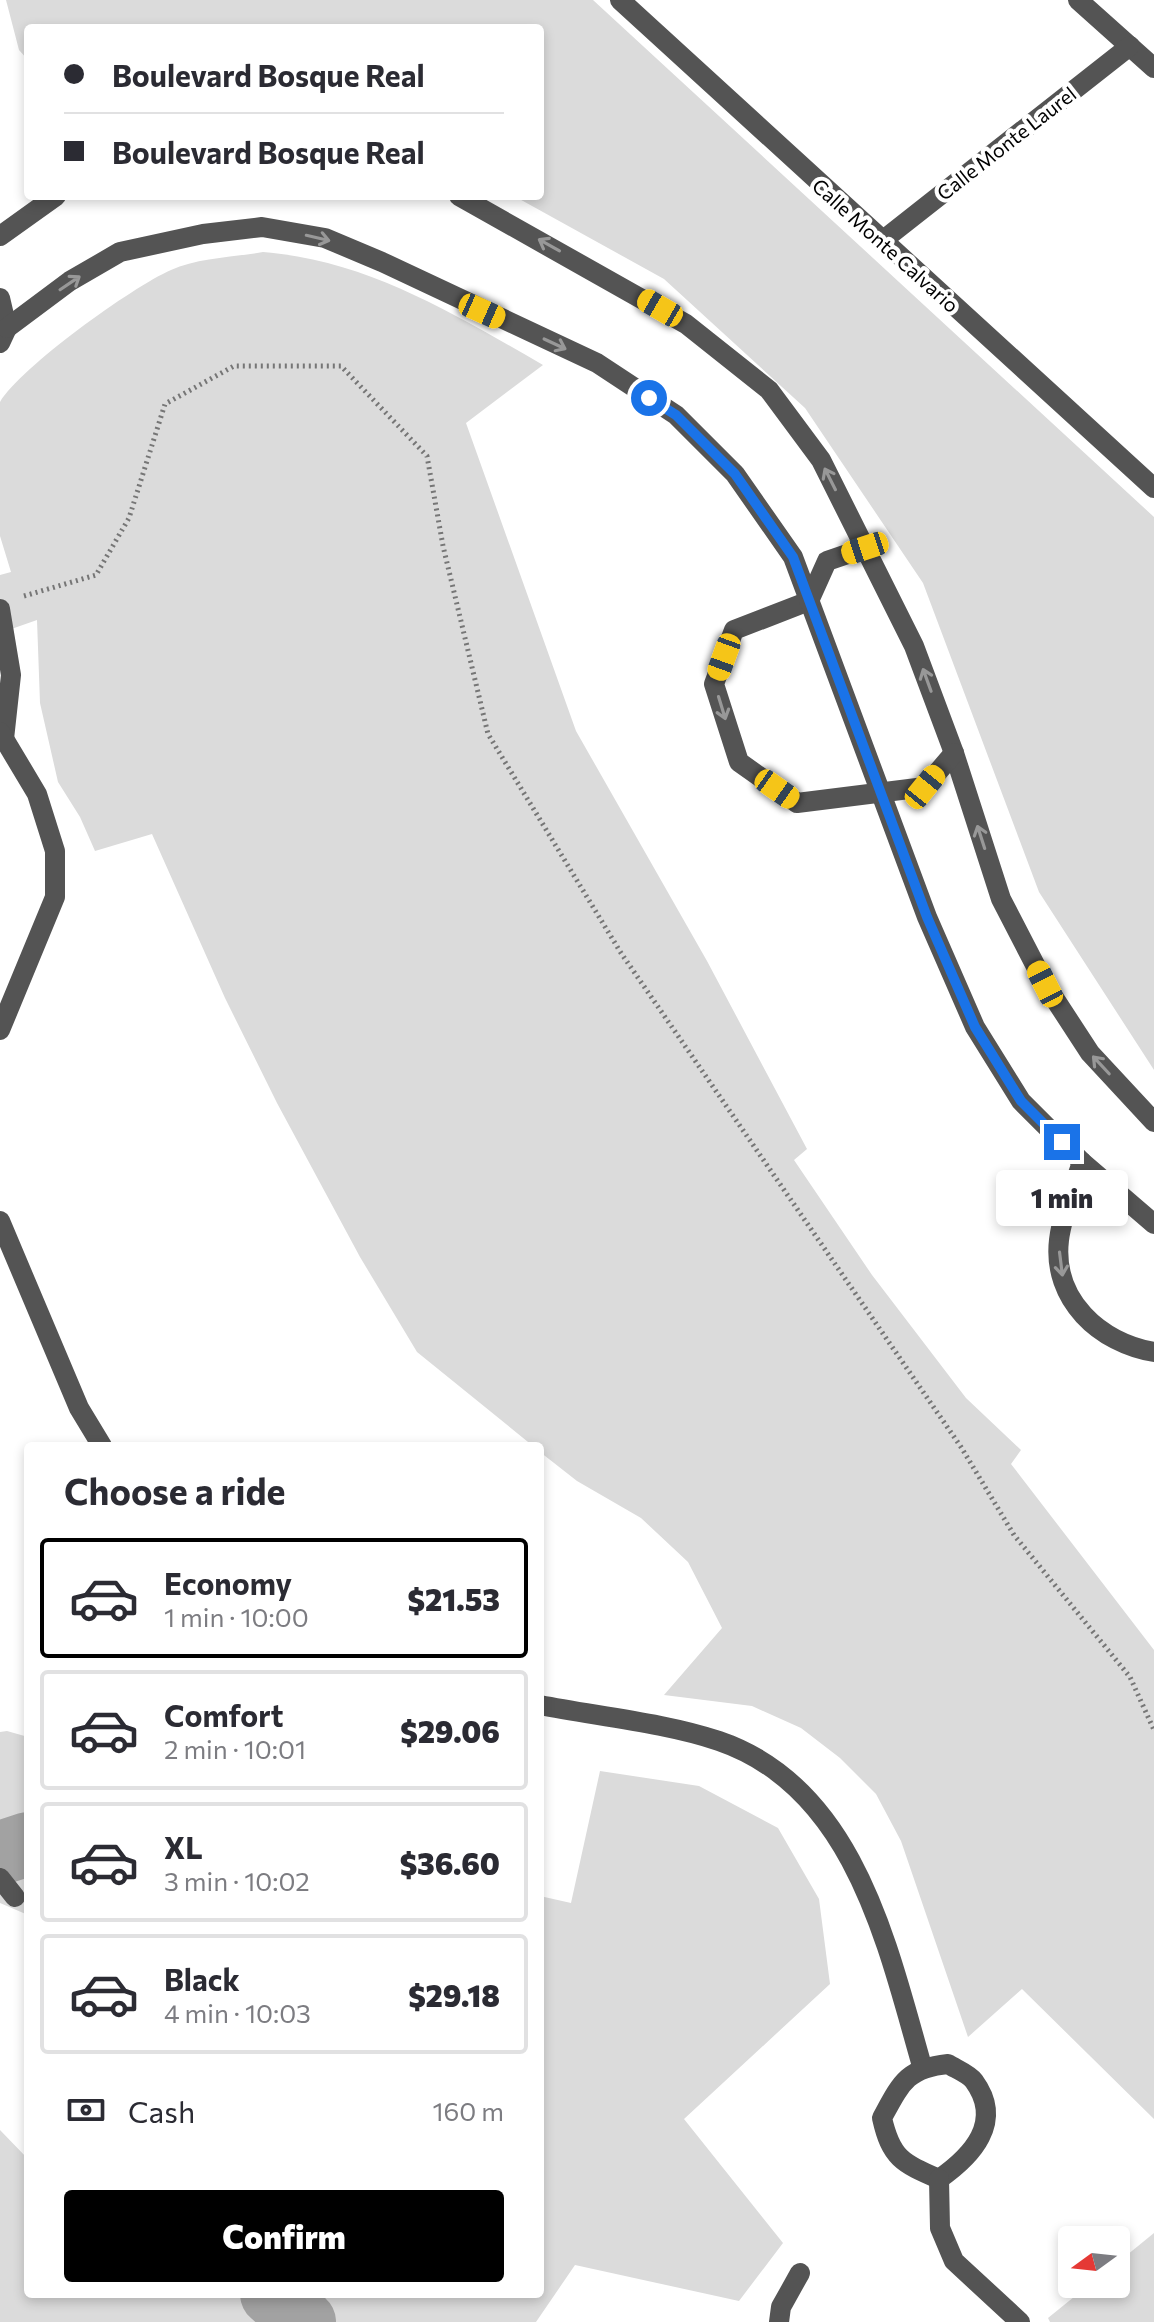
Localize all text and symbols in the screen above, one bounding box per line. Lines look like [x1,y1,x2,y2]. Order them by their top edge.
text: Boulevard Bosque Real [112,56,425,93]
street label: Calle Monte Laurel [932,81,1080,205]
text: Boulevard Bosque Real [112,133,425,170]
street label: Calle Monte Calvario [808,173,964,317]
one-way arrow [304,231,330,246]
one-way arrow [538,236,562,252]
one-way arrow [58,274,80,291]
car [633,286,687,330]
car [455,290,509,332]
one-way arrow [542,337,566,352]
route start [631,380,667,416]
one-way arrow [822,467,837,491]
car [838,529,892,567]
car [705,630,743,684]
one-way arrow [918,668,933,693]
one-way arrow [715,694,730,720]
car [901,761,949,813]
car [750,765,804,813]
one-way arrow [972,824,987,849]
car [1023,957,1067,1011]
one-way arrow [1091,1055,1110,1075]
route end [1044,1124,1080,1160]
callout: 1 min [996,1170,1128,1226]
text: 1 min [1031,1182,1093,1213]
one-way arrow [1054,1251,1069,1276]
text: Choose a ride [64,1468,285,1512]
icon: car [68,1562,140,1634]
text: Economy [164,1564,292,1601]
text: $21.53 [408,1580,500,1617]
text: 1 min · 10:00 [164,1601,309,1632]
icon: car [68,1694,140,1766]
text: Comfort [164,1696,283,1733]
text: $29.06 [400,1712,500,1749]
text: 2 min · 10:01 [164,1733,306,1764]
icon: car [68,1826,140,1898]
text: XL [164,1828,203,1865]
text: $36.60 [400,1844,500,1881]
text: 3 min · 10:02 [164,1865,310,1896]
icon: car [68,1958,140,2030]
text: Black [164,1960,240,1997]
text: $29.18 [408,1976,500,2013]
text: 4 min · 10:03 [164,1997,311,2028]
icon: cash [64,2088,108,2132]
text: Cash [128,2092,195,2129]
text: 160 m [432,2095,504,2126]
button: Confirm [64,2190,504,2282]
north arrow [1058,2226,1130,2298]
map controls [1058,2226,1130,2298]

